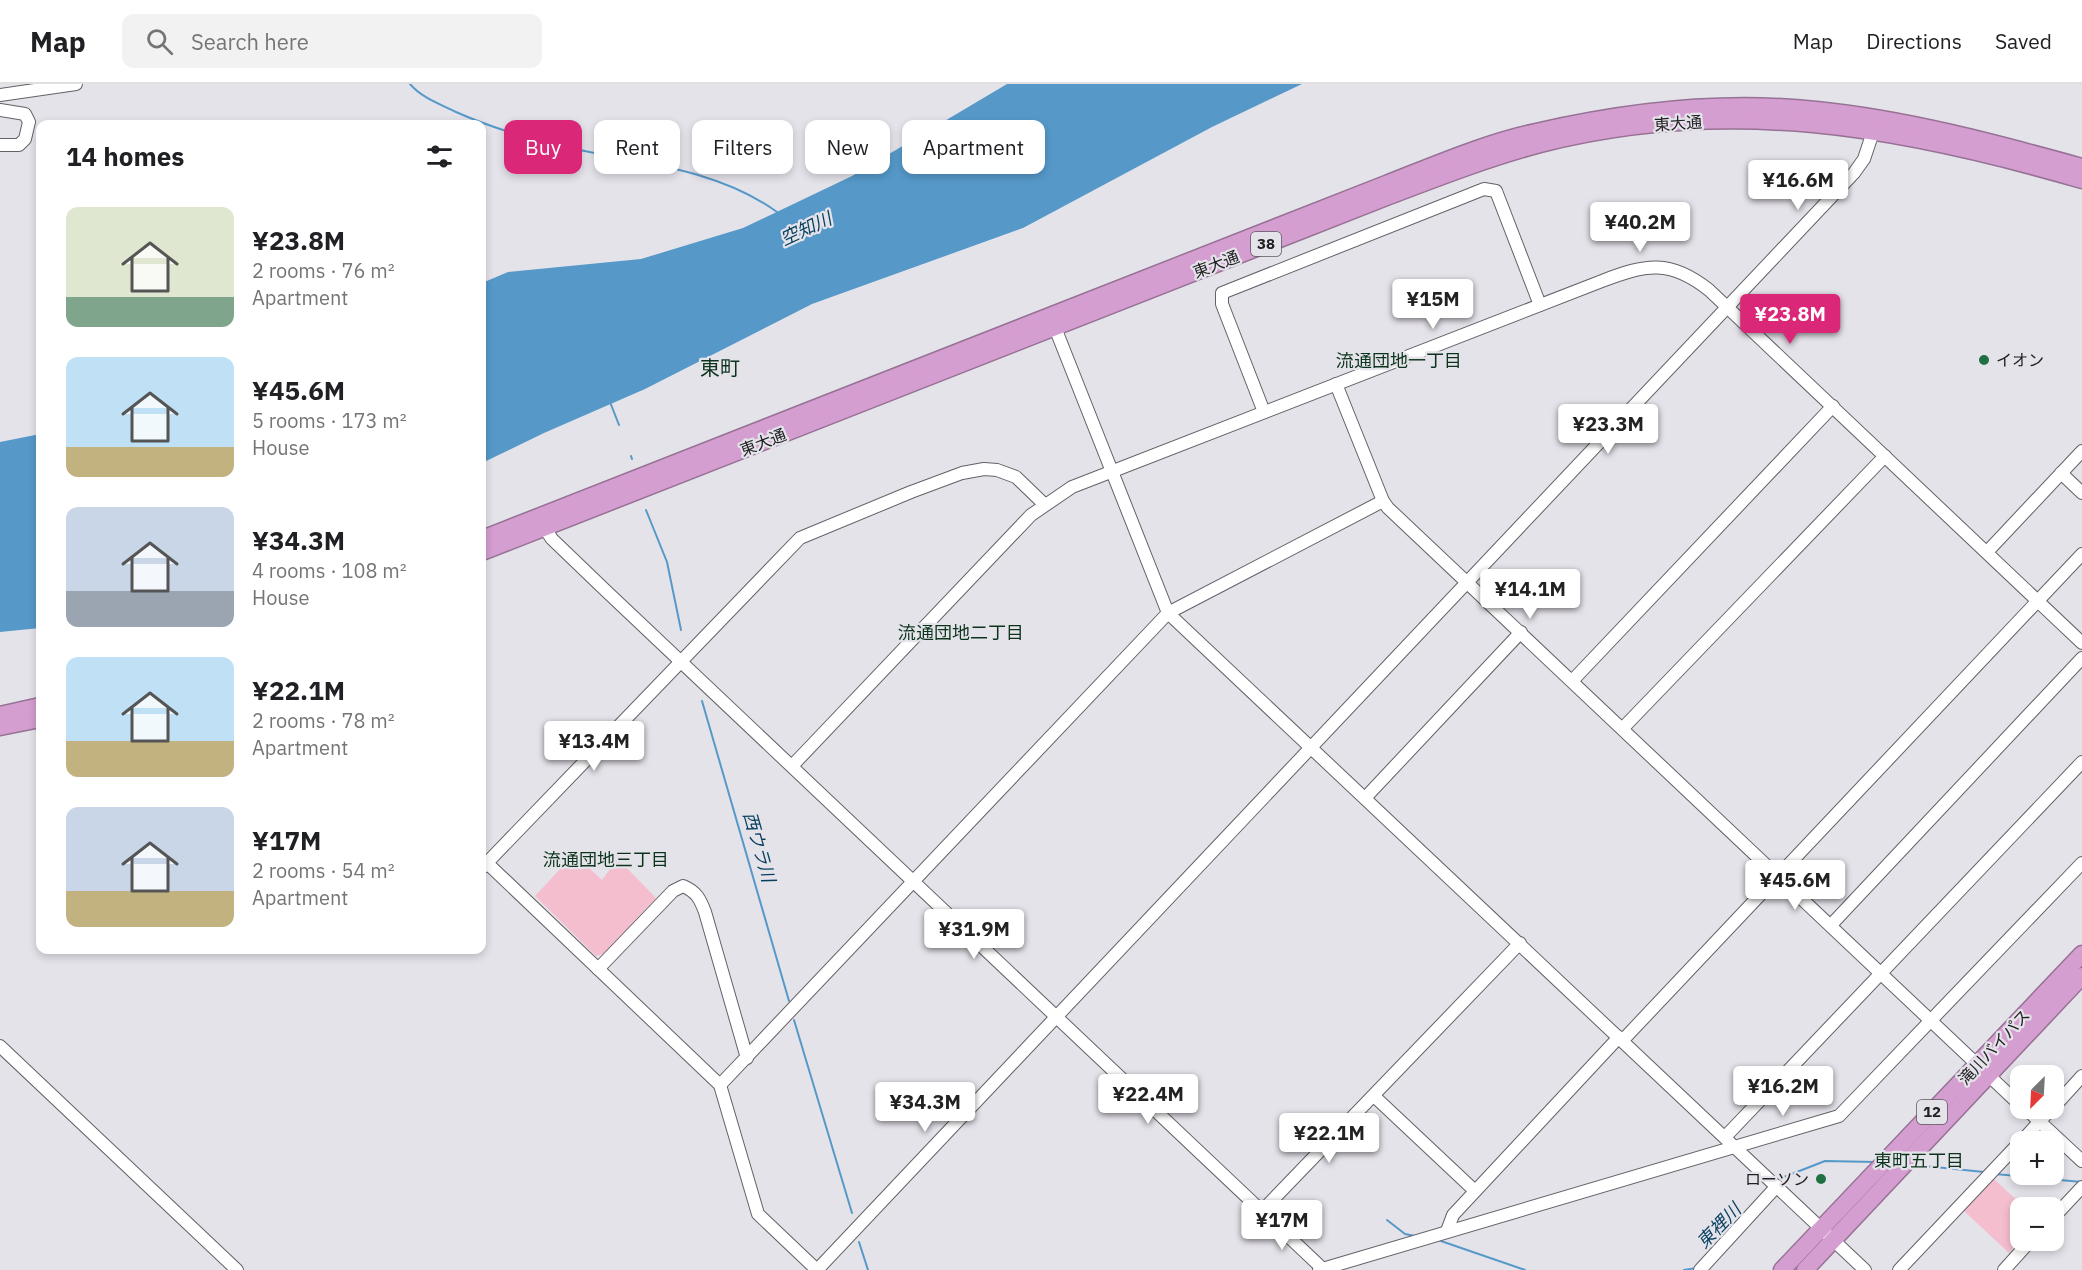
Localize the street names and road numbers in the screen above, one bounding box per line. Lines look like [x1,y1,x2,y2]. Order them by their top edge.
street label: 東大通 [1653,111,1703,135]
road number: 38 [1251,232,1281,256]
street label: 東大通 [1190,246,1242,282]
street label: 東大通 [737,424,789,460]
street label: 滝川バイパス [1954,1005,2034,1089]
road number: 12 [1917,1100,1947,1124]

